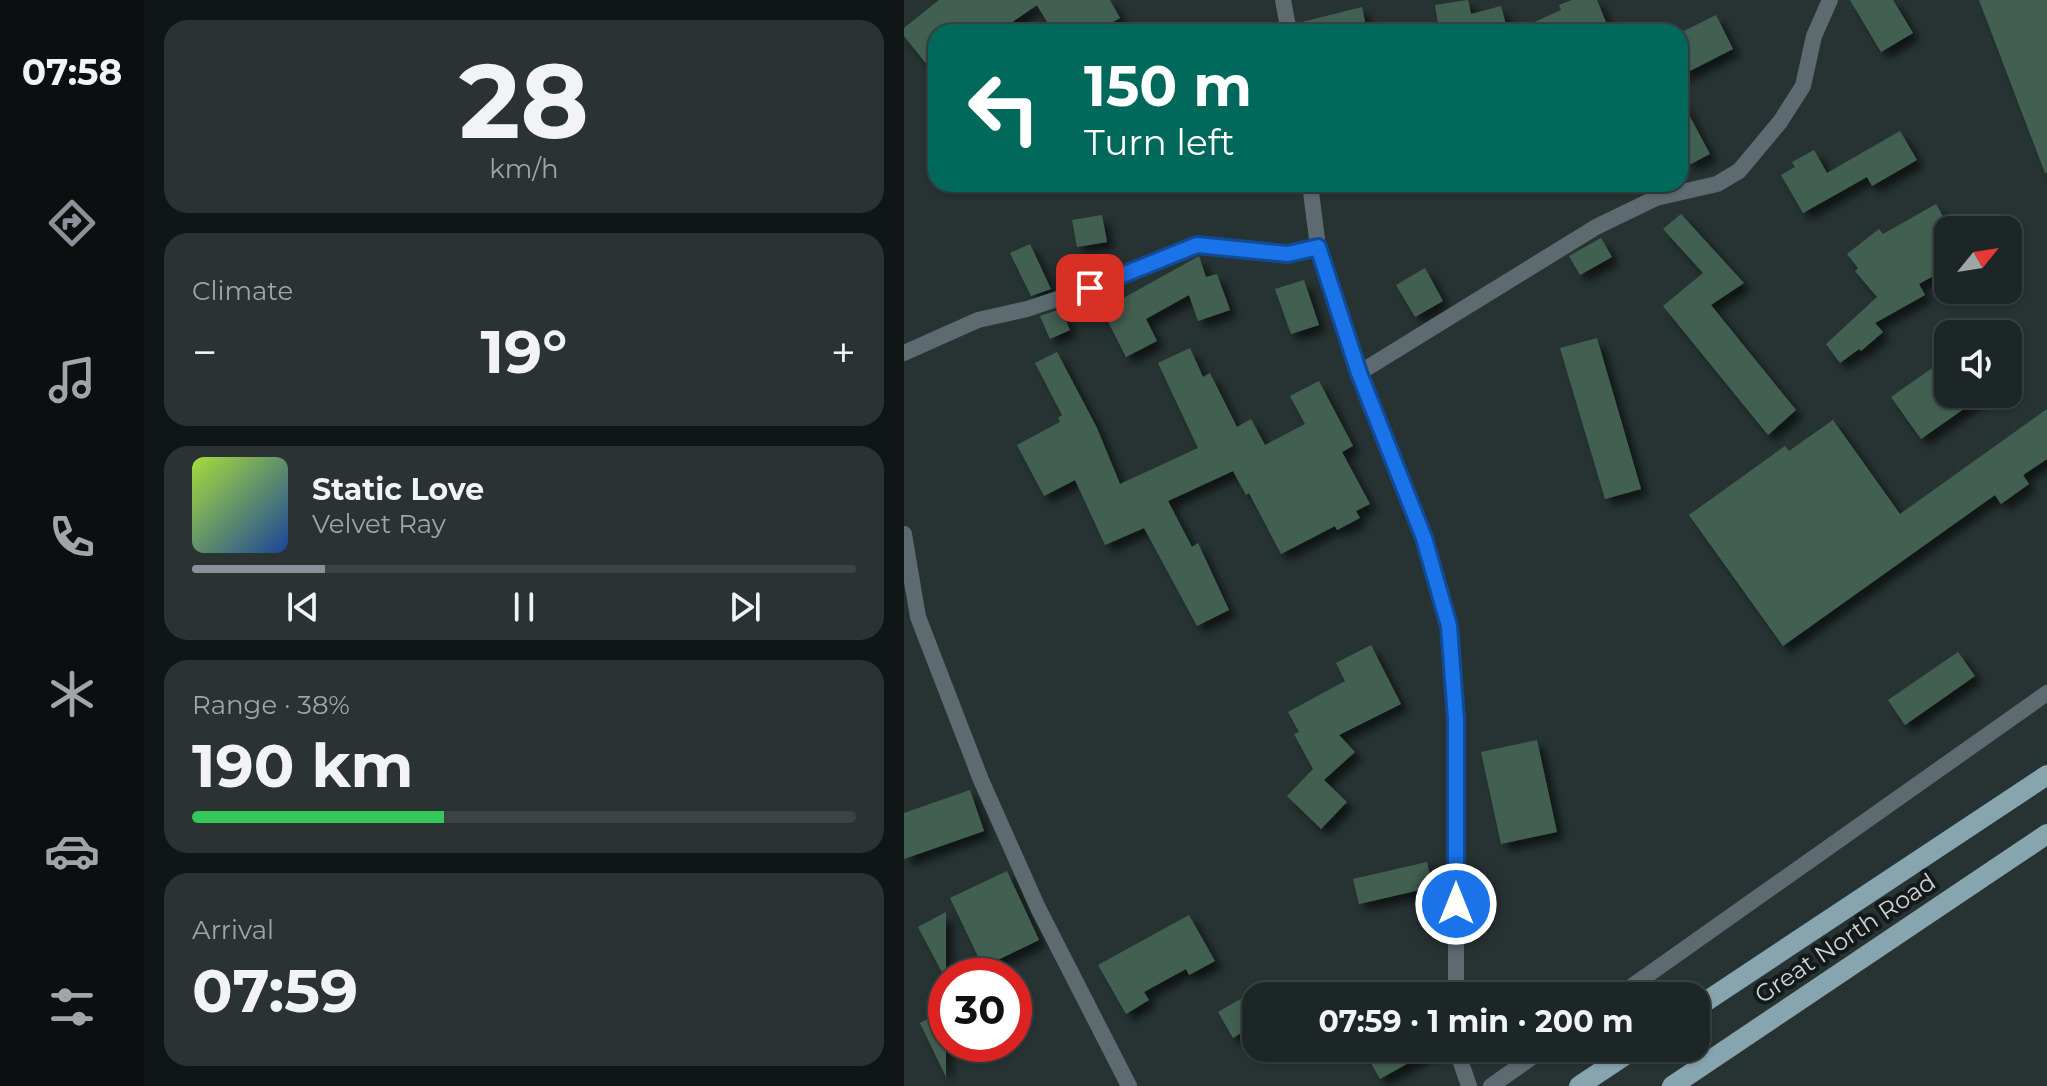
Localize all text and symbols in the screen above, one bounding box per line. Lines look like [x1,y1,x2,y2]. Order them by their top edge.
text: 28 [459,37,589,164]
text: 07:58 [22,50,122,94]
text: 150 m [1084,52,1252,120]
icon: left [952,56,1056,160]
text: Turn left [1084,120,1235,164]
text: km/h [489,153,559,185]
icon: directions [44,195,100,251]
north arrow [1934,216,2022,304]
map controls [1934,216,2022,408]
pin [1056,254,1124,322]
icon: arrive [1068,266,1112,310]
text: Climate [192,275,293,307]
text: 19° [481,315,567,388]
button: sound [1934,320,2022,408]
text: − [192,325,217,379]
text: + [831,325,856,379]
icon: music [44,352,100,408]
text: Static Love [312,471,484,508]
text: Velvet Ray [312,508,446,540]
icon: phone [44,509,100,565]
icon: previous [281,585,325,629]
icon: pause [502,585,546,629]
icon: next [723,585,767,629]
icon: climate [44,666,100,722]
text: Range · 38% [192,689,350,721]
text: 190 km [192,729,413,802]
icon: car [44,823,100,879]
position arrow [1414,862,1498,946]
street label: Great North Road [1749,867,1941,1009]
text: Arrival [192,914,274,946]
text: 07:59 [192,954,358,1027]
speed limit sign: 30 [928,958,1032,1062]
icon: filters [44,979,100,1035]
text: 07:59 · 1 min · 200 m [1318,1003,1634,1040]

